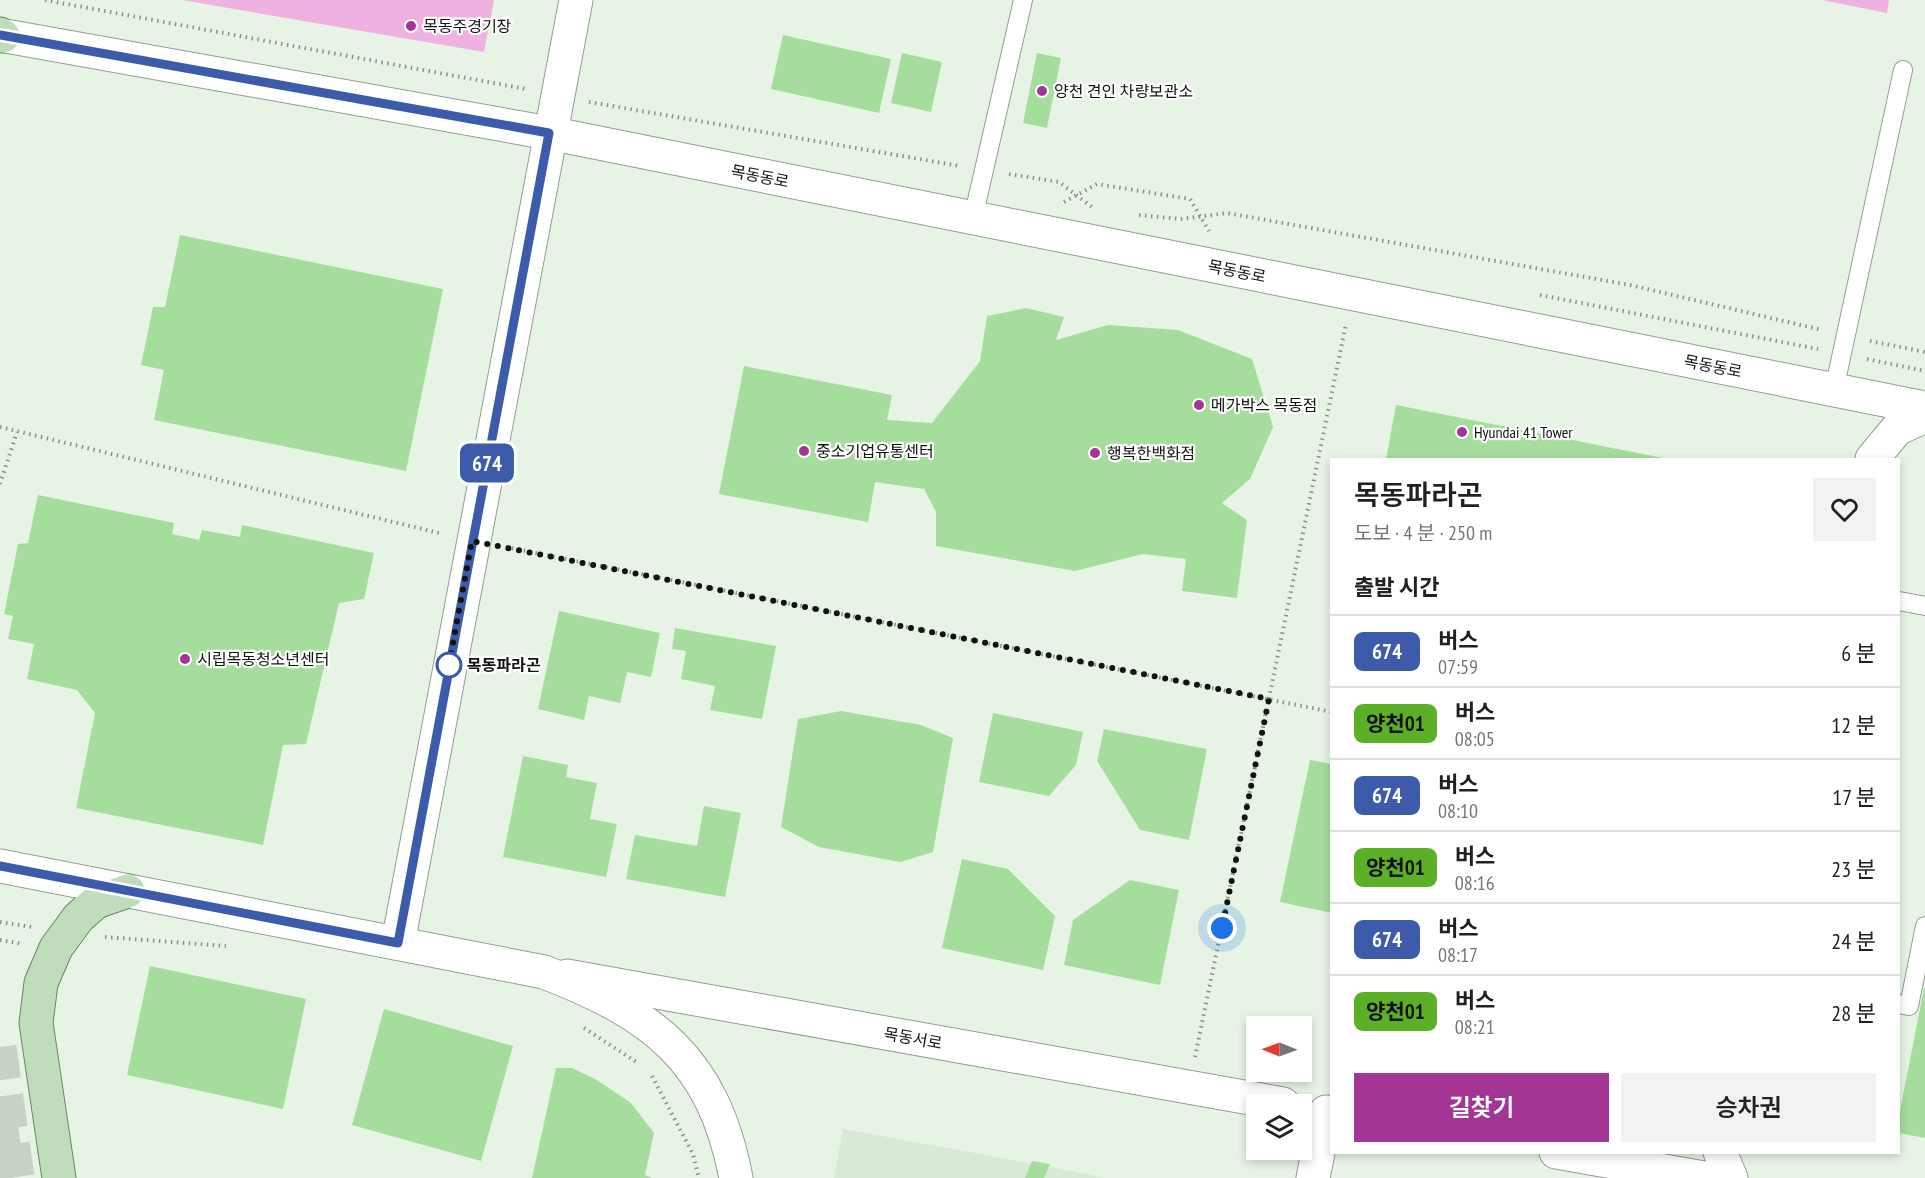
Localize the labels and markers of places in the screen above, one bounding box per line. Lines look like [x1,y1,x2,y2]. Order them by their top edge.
place label: 목동주경기장 [423,16,512,36]
marker: 목동주경기장 [404,19,418,33]
place label: 양천 견인 차량보관소 [1054,81,1193,101]
marker: 양천 견인 차량보관소 [1035,84,1049,98]
place label: 메가박스 목동점 [1211,395,1317,415]
marker: 메가박스 목동점 [1192,398,1206,412]
place label: Hyundai 41 Tower [1474,422,1573,442]
marker: Hyundai 41 Tower [1455,425,1469,439]
place label: 중소기업유통센터 [816,441,934,461]
place label: 행복한백화점 [1107,443,1195,463]
marker: 중소기업유통센터 [797,444,811,458]
marker: 행복한백화점 [1088,446,1102,460]
place label: 시립목동청소년센터 [197,649,329,669]
marker: 시립목동청소년센터 [178,652,192,666]
marker: 목동파라곤 [436,652,462,678]
place label: 목동파라곤 [467,655,541,675]

